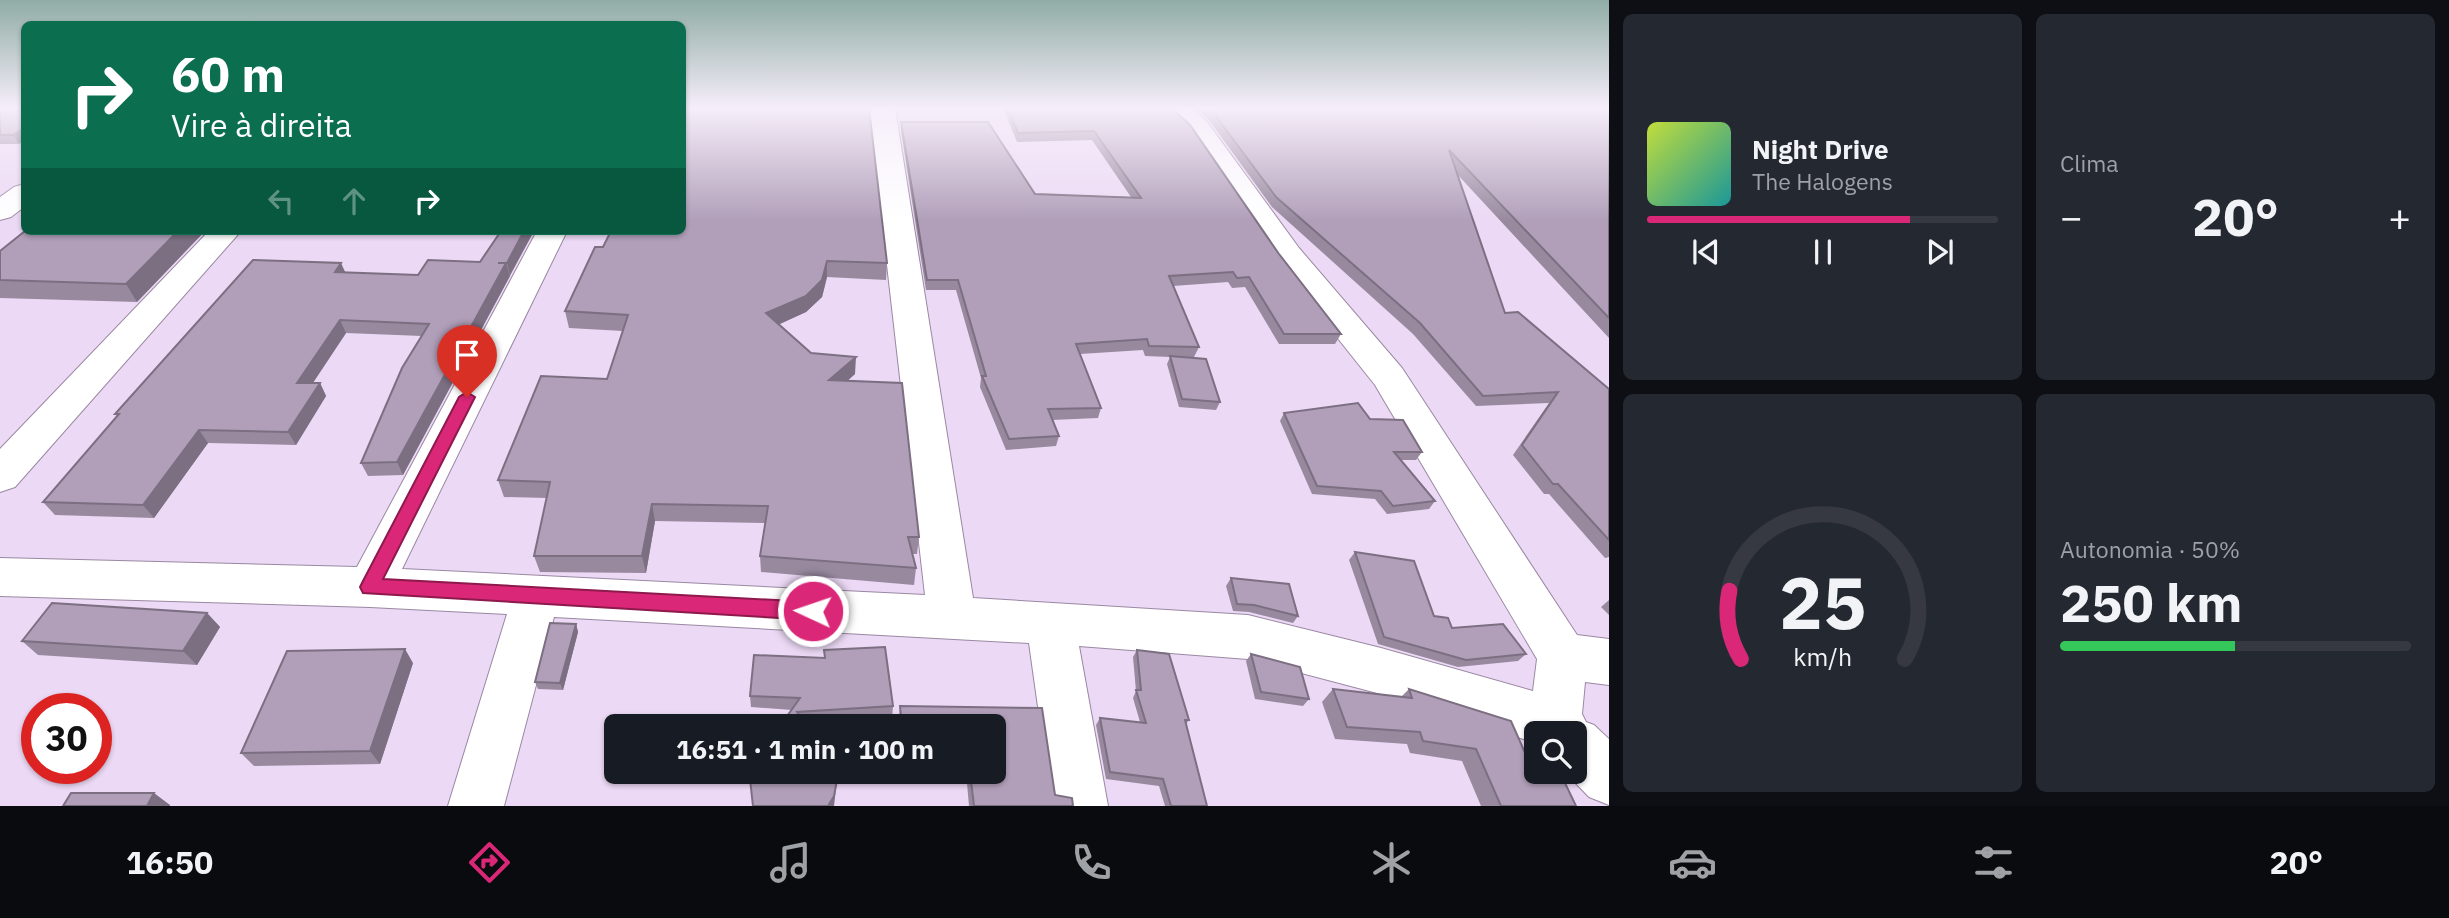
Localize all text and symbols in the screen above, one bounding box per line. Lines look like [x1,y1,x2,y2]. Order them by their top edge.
text: 60 m [171,42,285,105]
icon: right [56,49,147,140]
text: Vire à direita [171,104,352,146]
text: Night Drive [1752,132,1889,166]
text: Clima [2060,148,2119,178]
text: The Halogens [1752,166,1893,196]
icon: left [262,182,300,220]
icon: ahead [335,182,373,220]
icon: right [408,182,446,220]
text: 20° [2192,183,2279,250]
text: − [2060,192,2083,241]
text: + [2388,192,2411,241]
icon: previous [1687,233,1725,271]
icon: pause [1804,233,1842,271]
icon: next [1921,233,1959,271]
pin [437,325,497,397]
icon: arrive [448,336,486,374]
text: Autonomia · 50% [2060,534,2240,564]
text: 25 [1779,554,1866,649]
text: 250 km [2060,569,2242,636]
position arrow [776,574,850,648]
text: km/h [1793,640,1852,673]
speed limit sign: 30 [21,693,112,784]
map controls [1524,721,1587,784]
button: search [1524,721,1587,784]
text: 16:51 · 1 min · 100 m [676,732,934,766]
icon: directions [465,838,514,887]
icon: music [766,838,815,887]
icon: phone [1067,838,1116,887]
icon: climate [1367,838,1416,887]
icon: car [1668,838,1717,887]
icon: filters [1969,838,2018,887]
text: 16:50 [126,841,213,883]
text: 20° [2270,841,2323,883]

